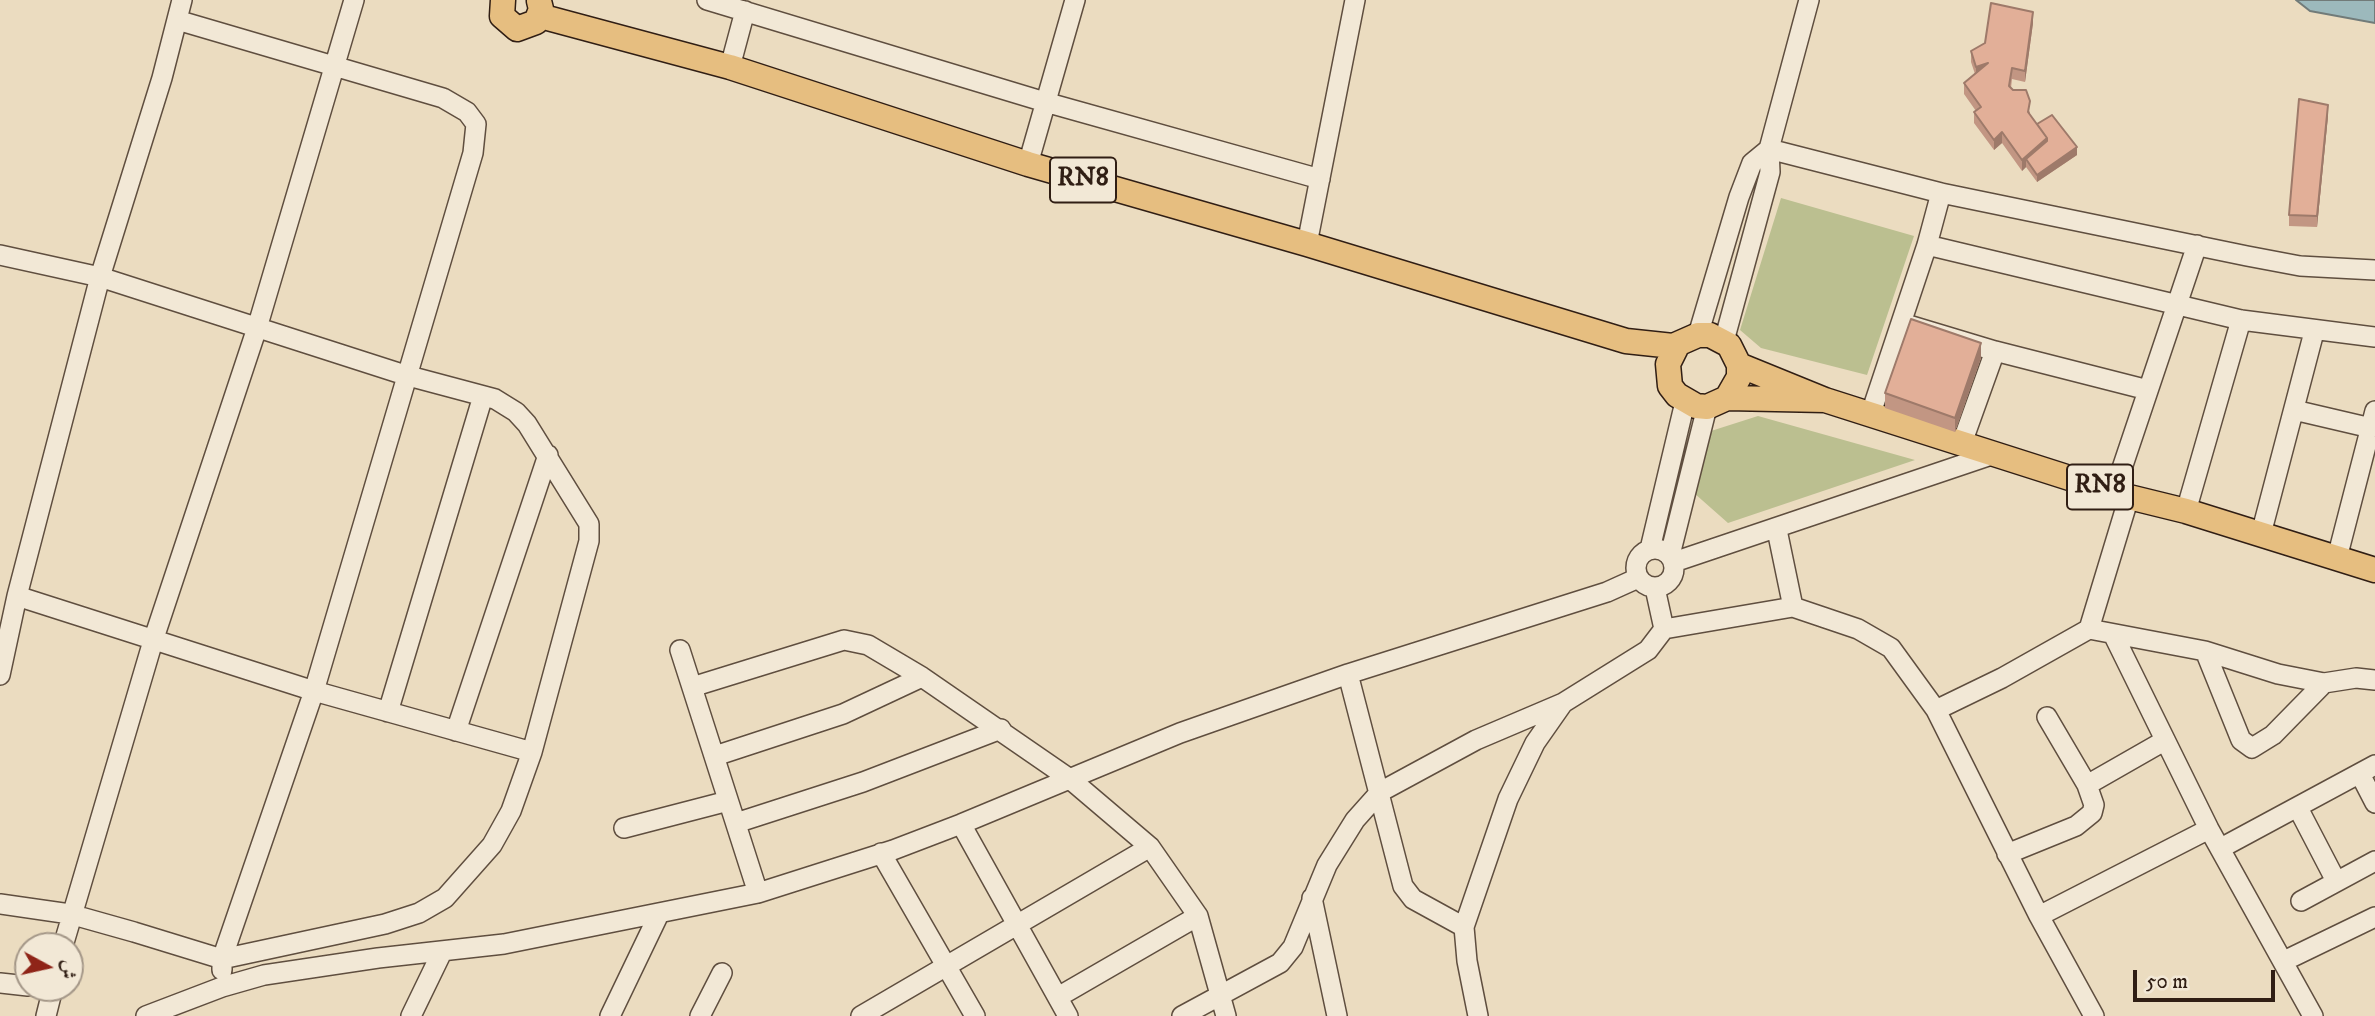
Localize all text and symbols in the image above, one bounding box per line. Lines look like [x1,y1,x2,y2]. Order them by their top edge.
road number: RN8 [1050,158,1116,202]
road number: RN8 [2067,464,2133,509]
north arrow [14,932,84,1002]
scale bar [2137,956,2279,1000]
text: ش [56,959,81,981]
text: 50 m [2146,969,2188,995]

